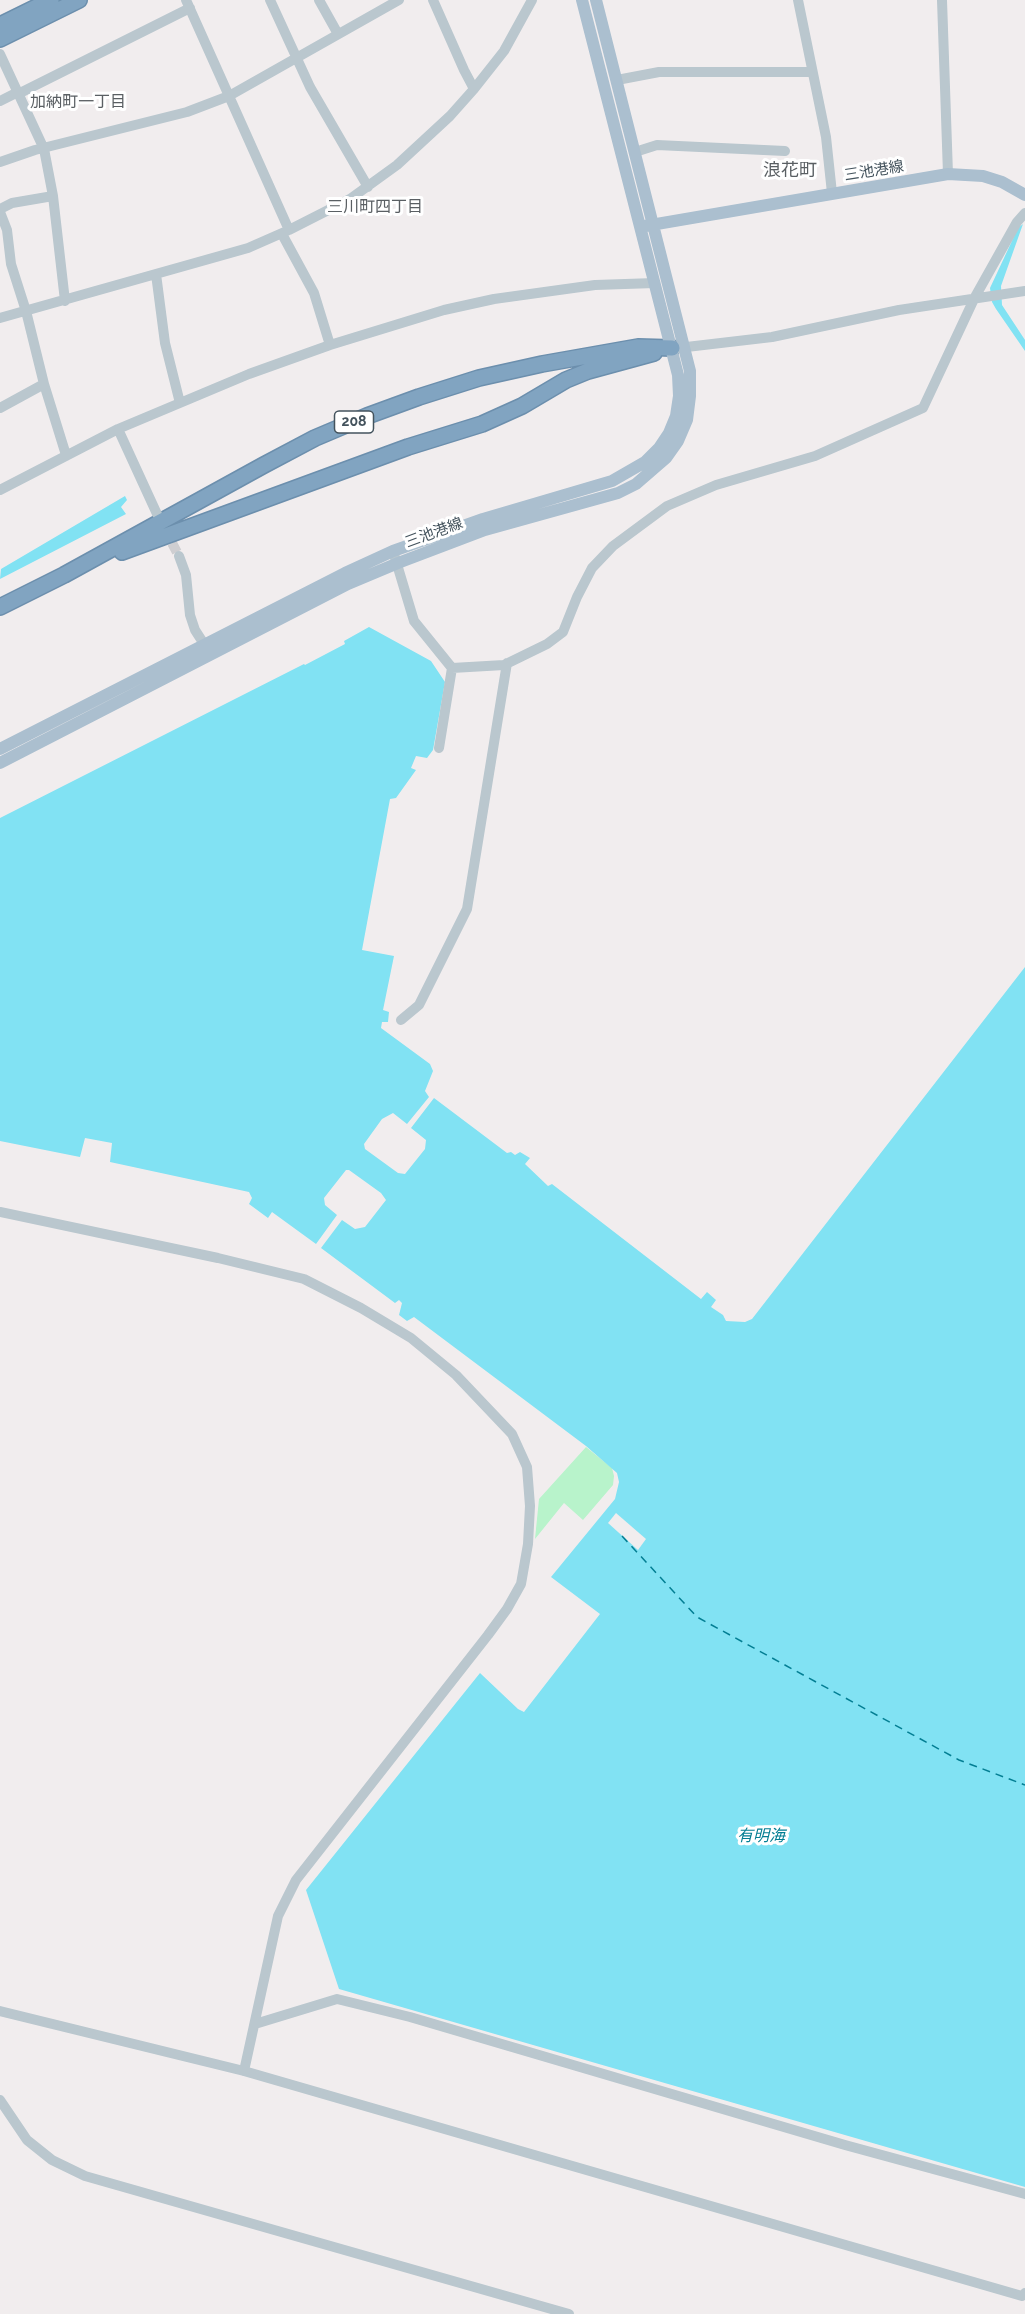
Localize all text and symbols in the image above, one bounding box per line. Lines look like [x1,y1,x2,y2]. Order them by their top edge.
district label: 加納町一丁目 [30,92,126,112]
street label: 三池港線 [843,157,905,185]
district label: 浪花町 [763,160,817,182]
district label: 三川町四丁目 [327,197,423,217]
road number: 208 [334,411,374,433]
street label: 三池港線 [403,514,465,552]
water label: 有明海 [737,1826,785,1846]

